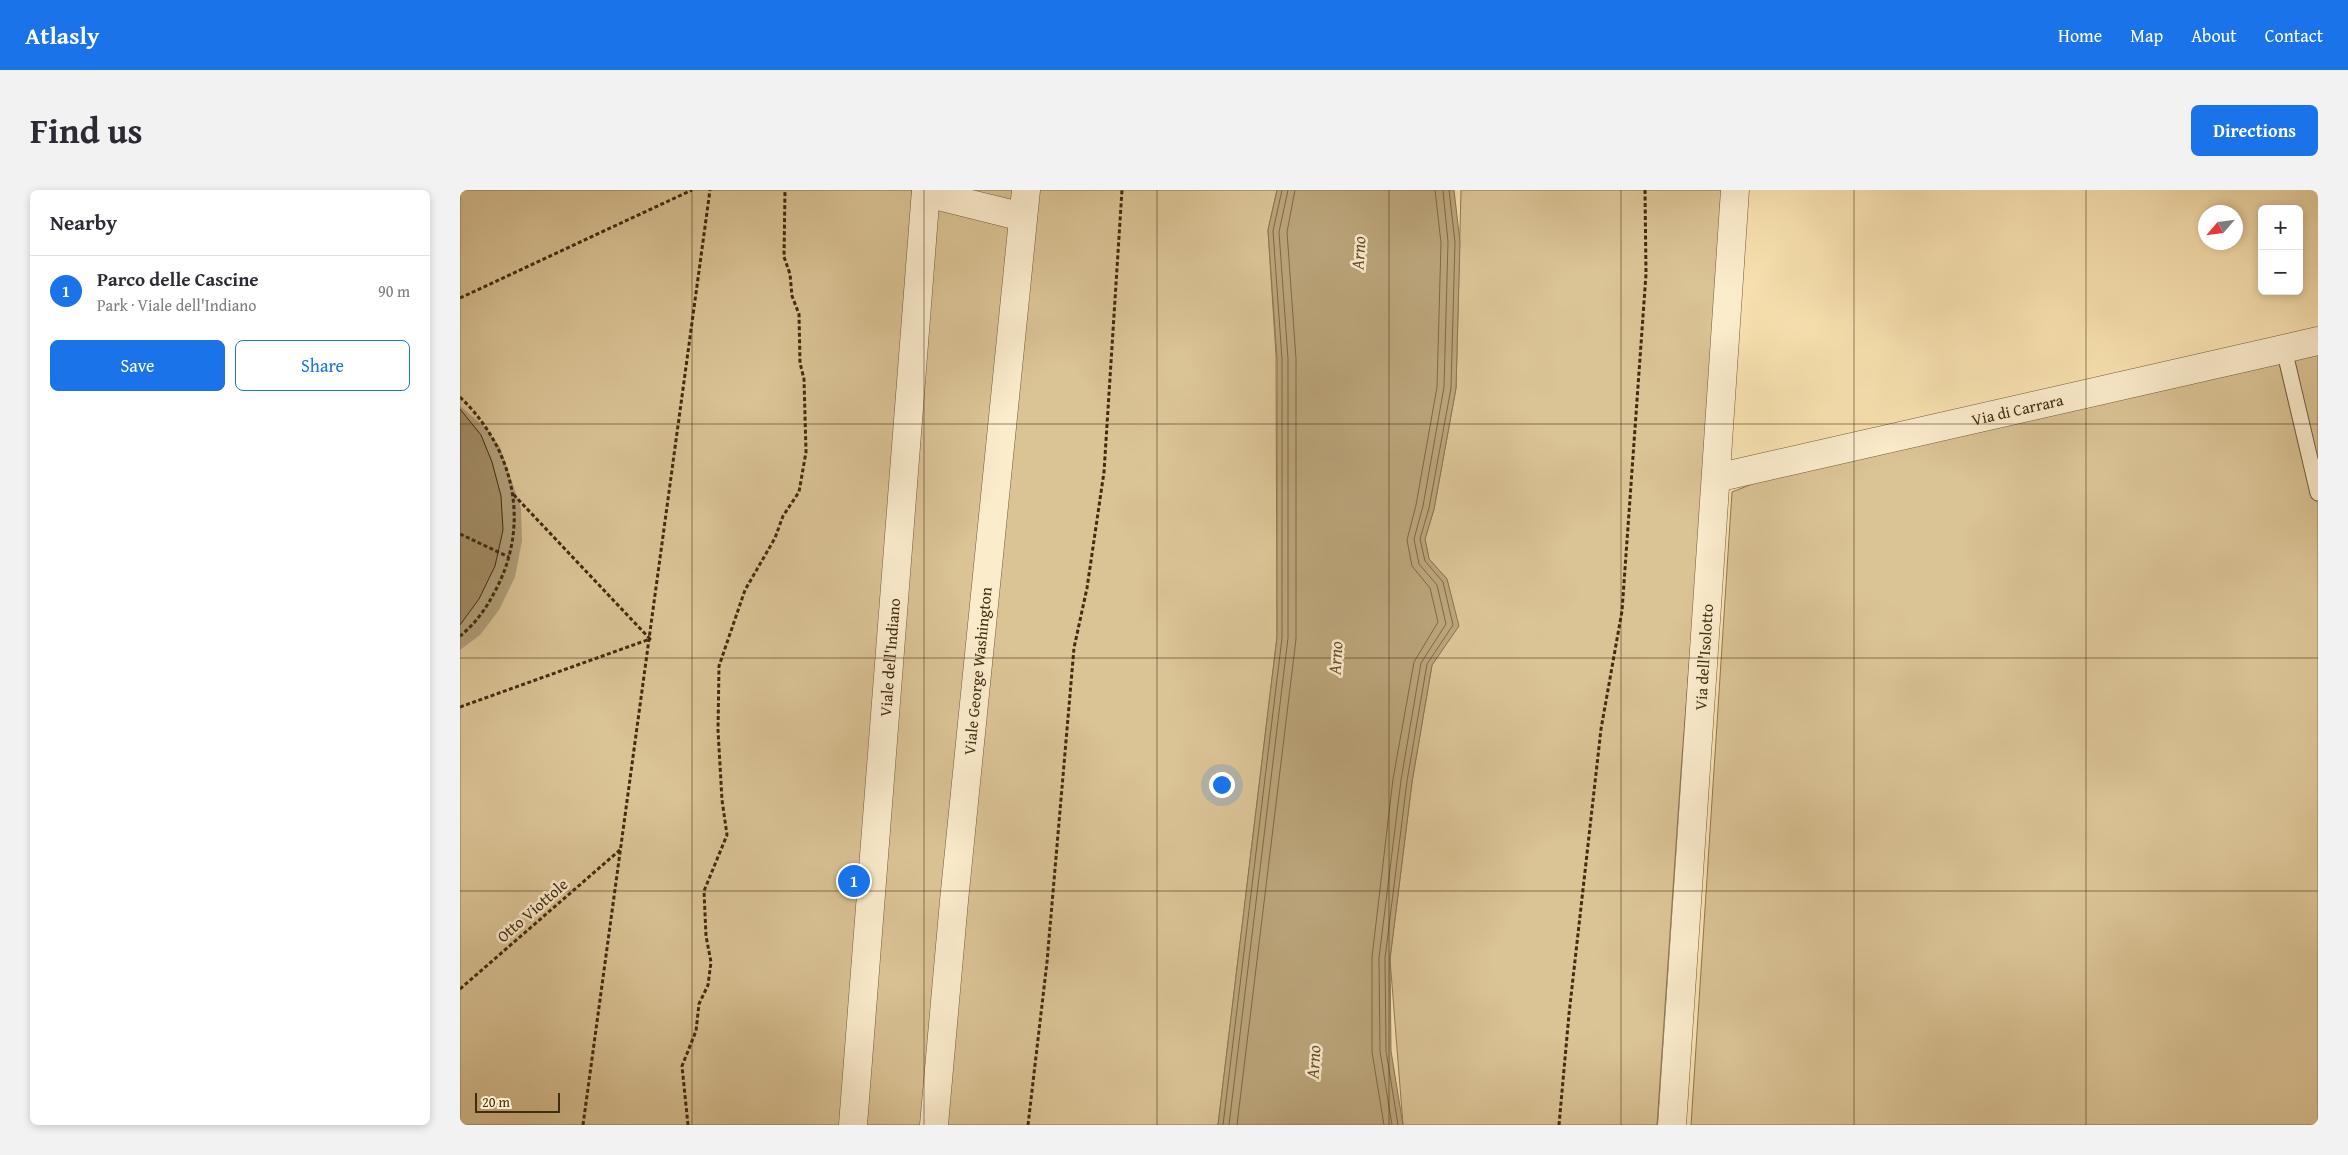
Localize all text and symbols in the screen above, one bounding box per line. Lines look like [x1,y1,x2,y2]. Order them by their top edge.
text: Atlasly [25,18,99,53]
text: Home [2058,22,2102,49]
text: Map [2130,22,2163,49]
text: About [2191,22,2237,49]
text: Contact [2265,22,2323,49]
text: Find us [30,105,143,156]
button: Directions [2191,105,2318,156]
north arrow [2198,205,2243,250]
map controls [2258,205,2303,295]
button: + [2258,205,2303,250]
text: Nearby [50,207,117,238]
water label: Arno [1344,235,1372,272]
button: − [2258,250,2303,295]
text: Parco delle Cascine [97,265,259,293]
text: 1 [62,279,70,303]
text: 90 m [378,279,410,303]
text: Park · Viale dell'Indiano [97,293,256,317]
button: Save [50,340,225,391]
button: Share [235,340,410,391]
street label: Via di Carrara [1969,387,2066,432]
street label: Viale George Washington [957,586,998,756]
street label: Viale dell'Indiano [873,597,906,718]
street label: Via dell'Isolotto [1688,603,1719,711]
water label: Arno [1321,640,1349,677]
your location [1209,772,1235,798]
pin: 1 [838,862,870,900]
street label: Otto Viottole [491,872,573,948]
water label: Arno [1299,1044,1327,1081]
scale bar [475,1090,560,1113]
text: 20 m [482,1092,510,1112]

